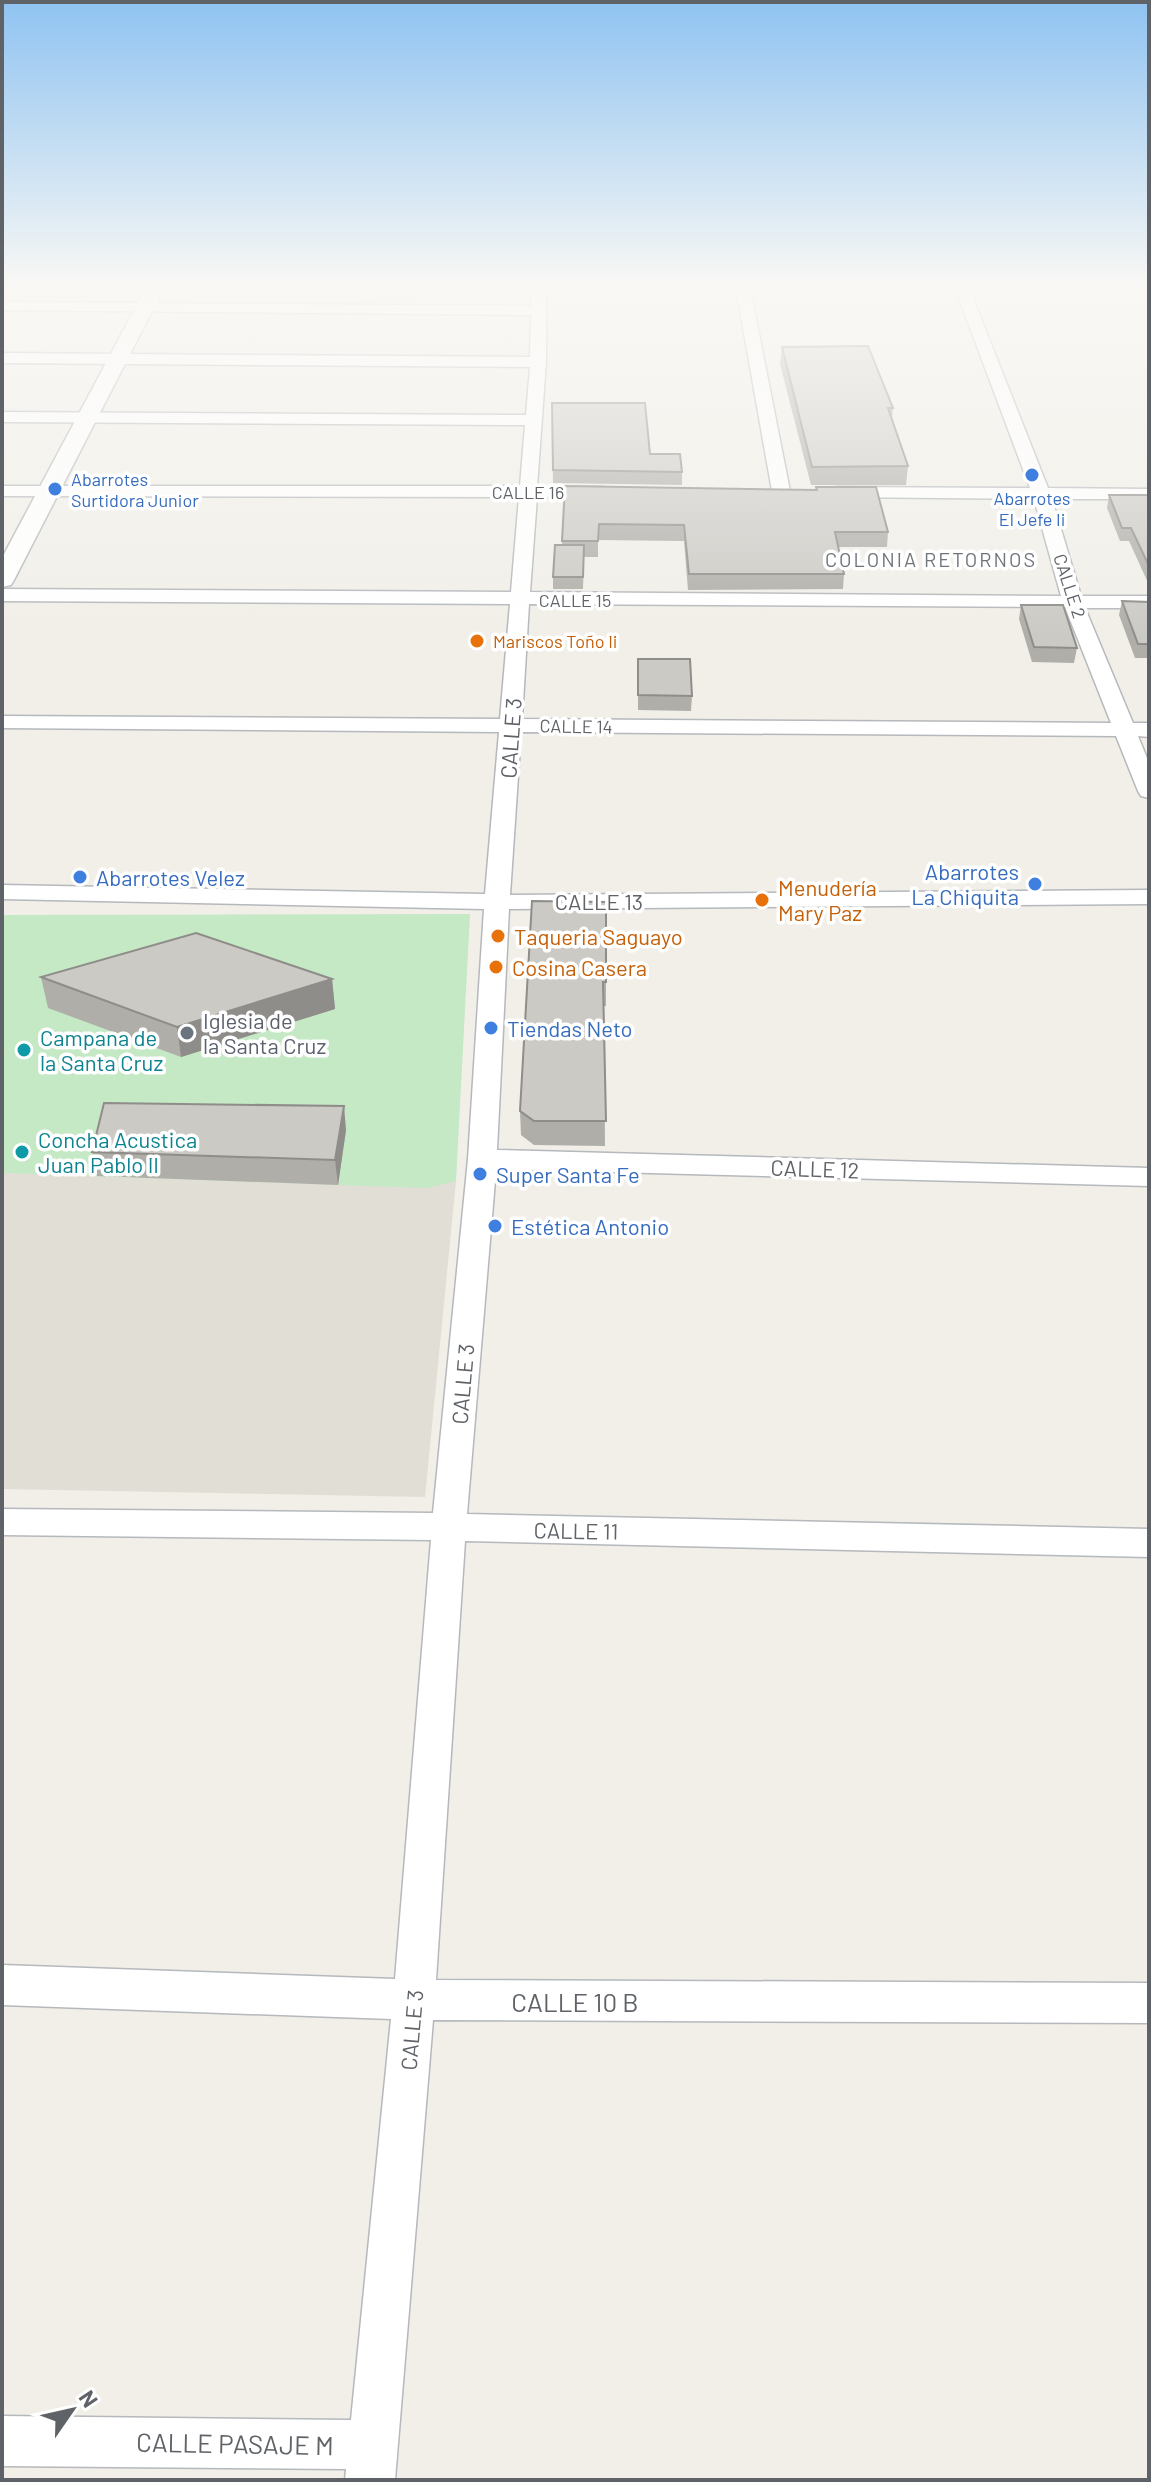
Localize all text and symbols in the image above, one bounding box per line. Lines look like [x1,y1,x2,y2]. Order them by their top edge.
marker: Abarrotes El Jefe Ii [1023,466,1041,484]
place label: Abarrotes Surtidora Junior [71,468,199,511]
marker: Abarrotes Surtidora Junior [46,480,64,498]
street label: CALLE 16 [492,481,564,503]
place label: Abarrotes El Jefe Ii [993,487,1071,530]
district label: COLONIA RETORNOS [825,547,1037,571]
street label: CALLE 2 [1049,551,1091,621]
street label: CALLE 15 [539,589,611,611]
place label: Mariscos Toño Ii [493,630,617,652]
marker: Mariscos Toño Ii [468,632,486,650]
street label: CALLE 3 [494,697,526,779]
street label: CALLE 14 [539,714,613,738]
place label: Abarrotes La Chiquita [911,858,1019,909]
place label: Abarrotes Velez [96,864,245,890]
marker: Abarrotes Velez [71,868,89,886]
place label: Menudería Mary Paz [778,874,877,925]
marker: Abarrotes La Chiquita [1026,875,1044,893]
street label: CALLE 13 [555,888,643,914]
marker: Menudería Mary Paz [753,891,771,909]
place label: Taqueria Saguayo [514,923,683,949]
marker: Taqueria Saguayo [489,927,507,945]
place label: Cosina Casera [512,954,647,980]
marker: Cosina Casera [487,958,505,976]
place label: Iglesia de la Santa Cruz [203,1007,326,1058]
place label: Tiendas Neto [507,1015,633,1041]
marker: Tiendas Neto [482,1019,500,1037]
place label: Campana de la Santa Cruz [40,1024,163,1075]
marker: Iglesia de la Santa Cruz [178,1024,196,1042]
marker: Campana de la Santa Cruz [15,1041,33,1059]
place label: Concha Acustica Juan Pablo II [38,1126,197,1177]
marker: Concha Acustica Juan Pablo II [13,1143,31,1161]
street label: CALLE 12 [770,1153,860,1183]
place label: Super Santa Fe [496,1161,640,1187]
marker: Super Santa Fe [471,1165,489,1183]
place label: Estética Antonio [511,1213,669,1239]
marker: Estética Antonio [486,1217,504,1235]
street label: CALLE 3 [446,1343,478,1425]
street label: CALLE 11 [533,1516,619,1544]
street label: CALLE 10 B [511,1986,639,2017]
street label: CALLE 3 [395,1989,427,2071]
north arrow [32,2370,112,2450]
text: N [75,2385,104,2412]
street label: CALLE PASAJE M [136,2426,334,2460]

